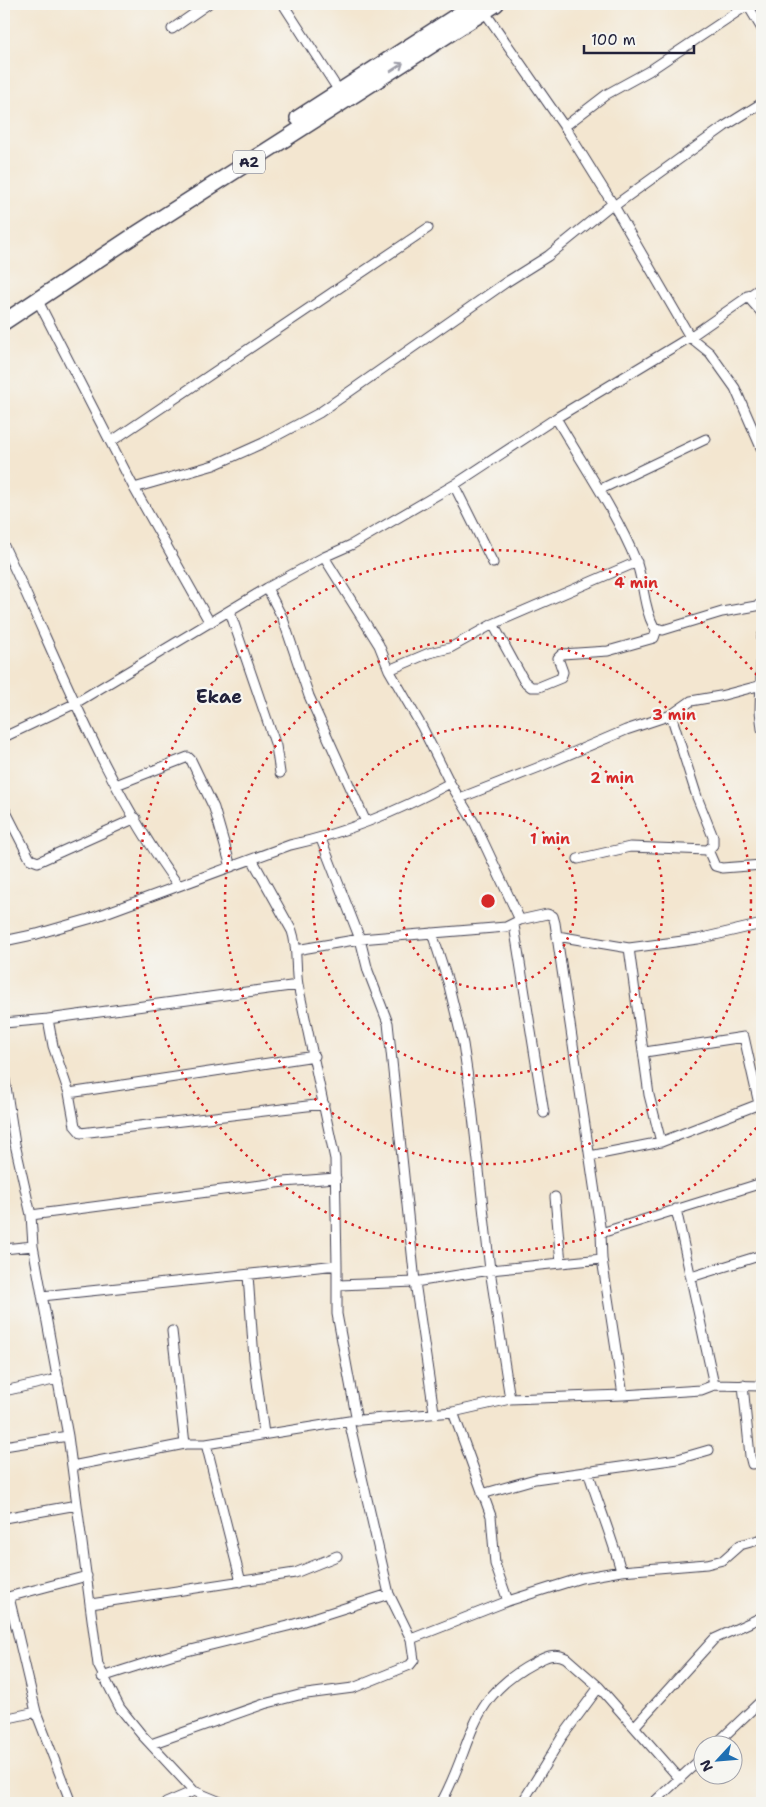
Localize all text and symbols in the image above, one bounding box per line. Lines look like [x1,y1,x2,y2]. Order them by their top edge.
scale bar [584,22,694,54]
text: 100 m [591,30,636,50]
one-way arrow [390,62,404,72]
road number: A2 [233,150,265,173]
text: 4 min [614,573,658,593]
district label: Ekae [196,685,242,709]
text: 3 min [652,705,696,725]
text: 2 min [590,768,634,788]
text: 1 min [530,829,570,849]
centre of rings [479,892,497,910]
north arrow [694,1734,744,1784]
text: N [696,1757,717,1775]

